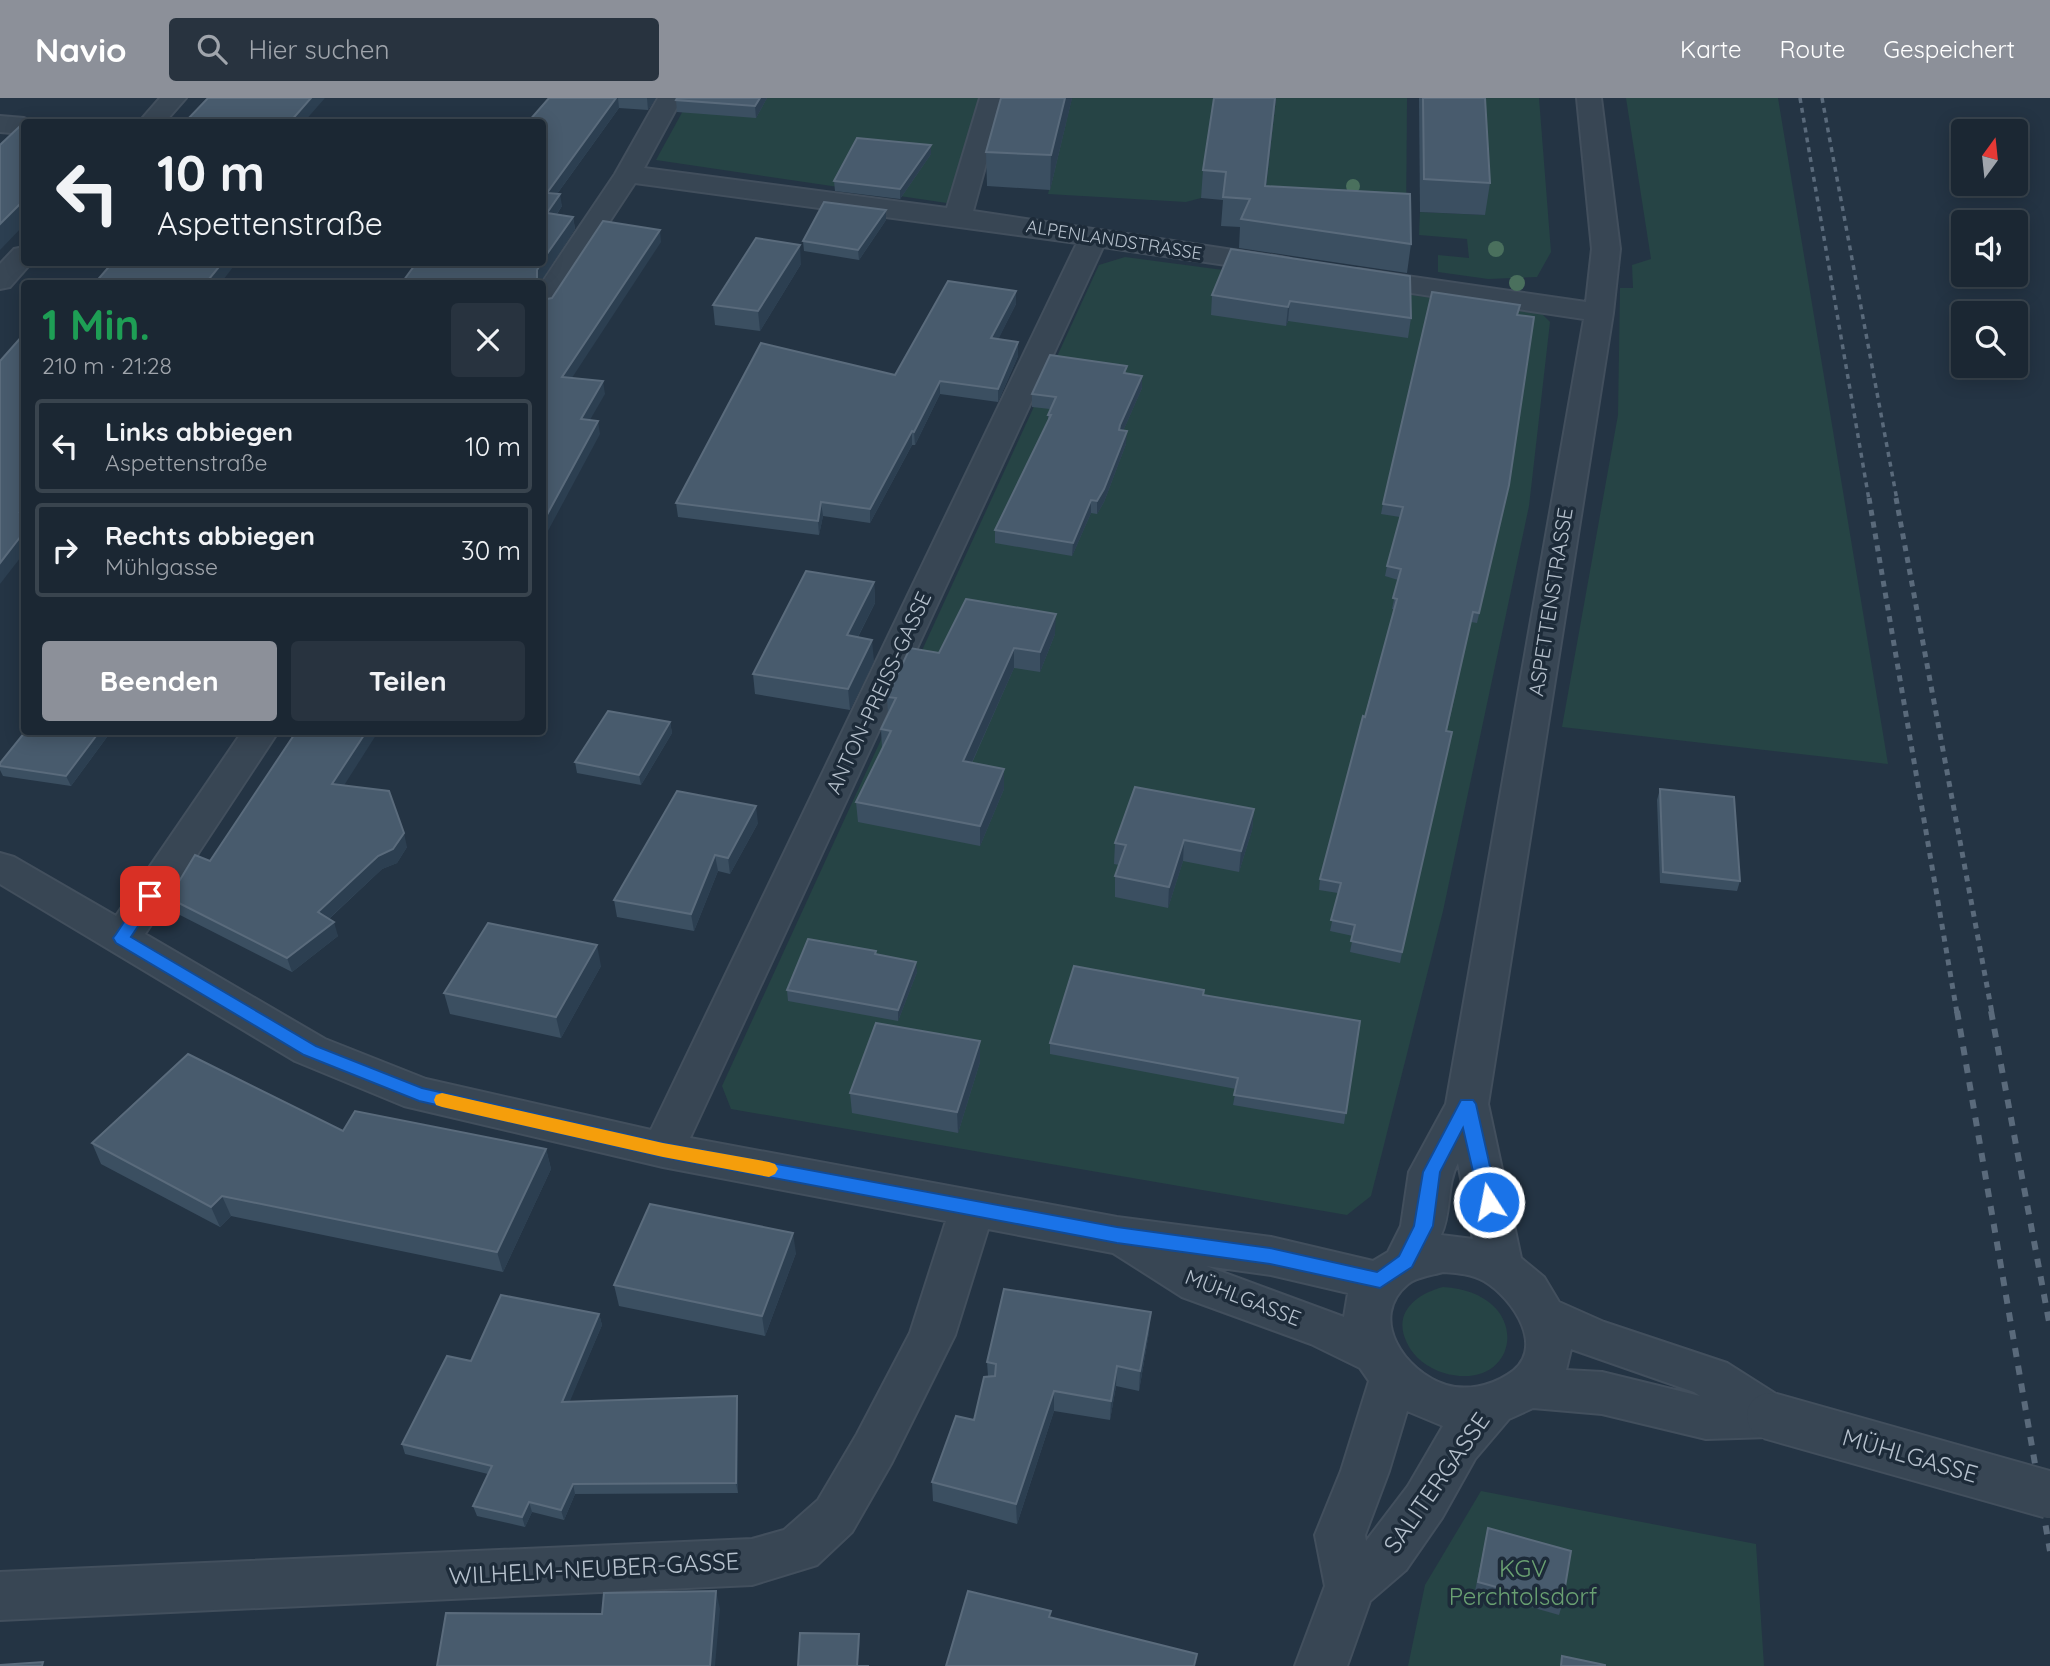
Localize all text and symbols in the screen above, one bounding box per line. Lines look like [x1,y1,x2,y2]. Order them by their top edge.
search box [169,18,659,81]
text: Navio [35,29,127,70]
icon: search [193,30,231,68]
text: Hier suchen [249,33,390,66]
text: Karte [1680,34,1742,64]
text: Route [1780,34,1845,64]
text: Gespeichert [1883,34,2015,64]
north arrow [1951,119,2028,196]
map controls [1951,119,2028,378]
text: 10 m [157,142,265,203]
icon: left [42,147,133,238]
text: Aspettenstraße [157,203,383,243]
button: sound [1951,210,2028,287]
street label: ALPENLANDSTRASSE [1025,214,1204,265]
text: 1 Min. [42,298,150,351]
button: search [1951,301,2028,378]
button: close [451,303,525,377]
text: 210 m · 21:28 [42,351,172,380]
text: Links abbiegen [105,415,293,448]
icon: left [46,427,84,465]
text: 10 m [465,430,521,463]
text: Aspettenstraße [105,448,267,477]
street label: ASPETTENSTRASSE [1522,506,1578,698]
text: Rechts abbiegen [105,519,315,552]
icon: right [46,531,84,569]
text: 30 m [461,534,521,567]
text: Mühlgasse [105,552,218,581]
street label: ANTON-PREISS-GASSE [820,587,936,798]
button: Beenden [42,641,277,721]
button: Teilen [291,641,525,721]
pin [120,866,180,926]
icon: arrive [131,877,169,915]
position arrow [1452,1165,1526,1239]
street label: MÜHLGASSE [1182,1263,1305,1331]
street label: SALITERGASSE [1377,1406,1496,1558]
street label: MÜHLGASSE [1839,1421,1982,1489]
street label: WILHELM-NEUBER-GASSE [448,1545,740,1591]
park label: KGV Perchtolsdorf [1449,1553,1598,1611]

